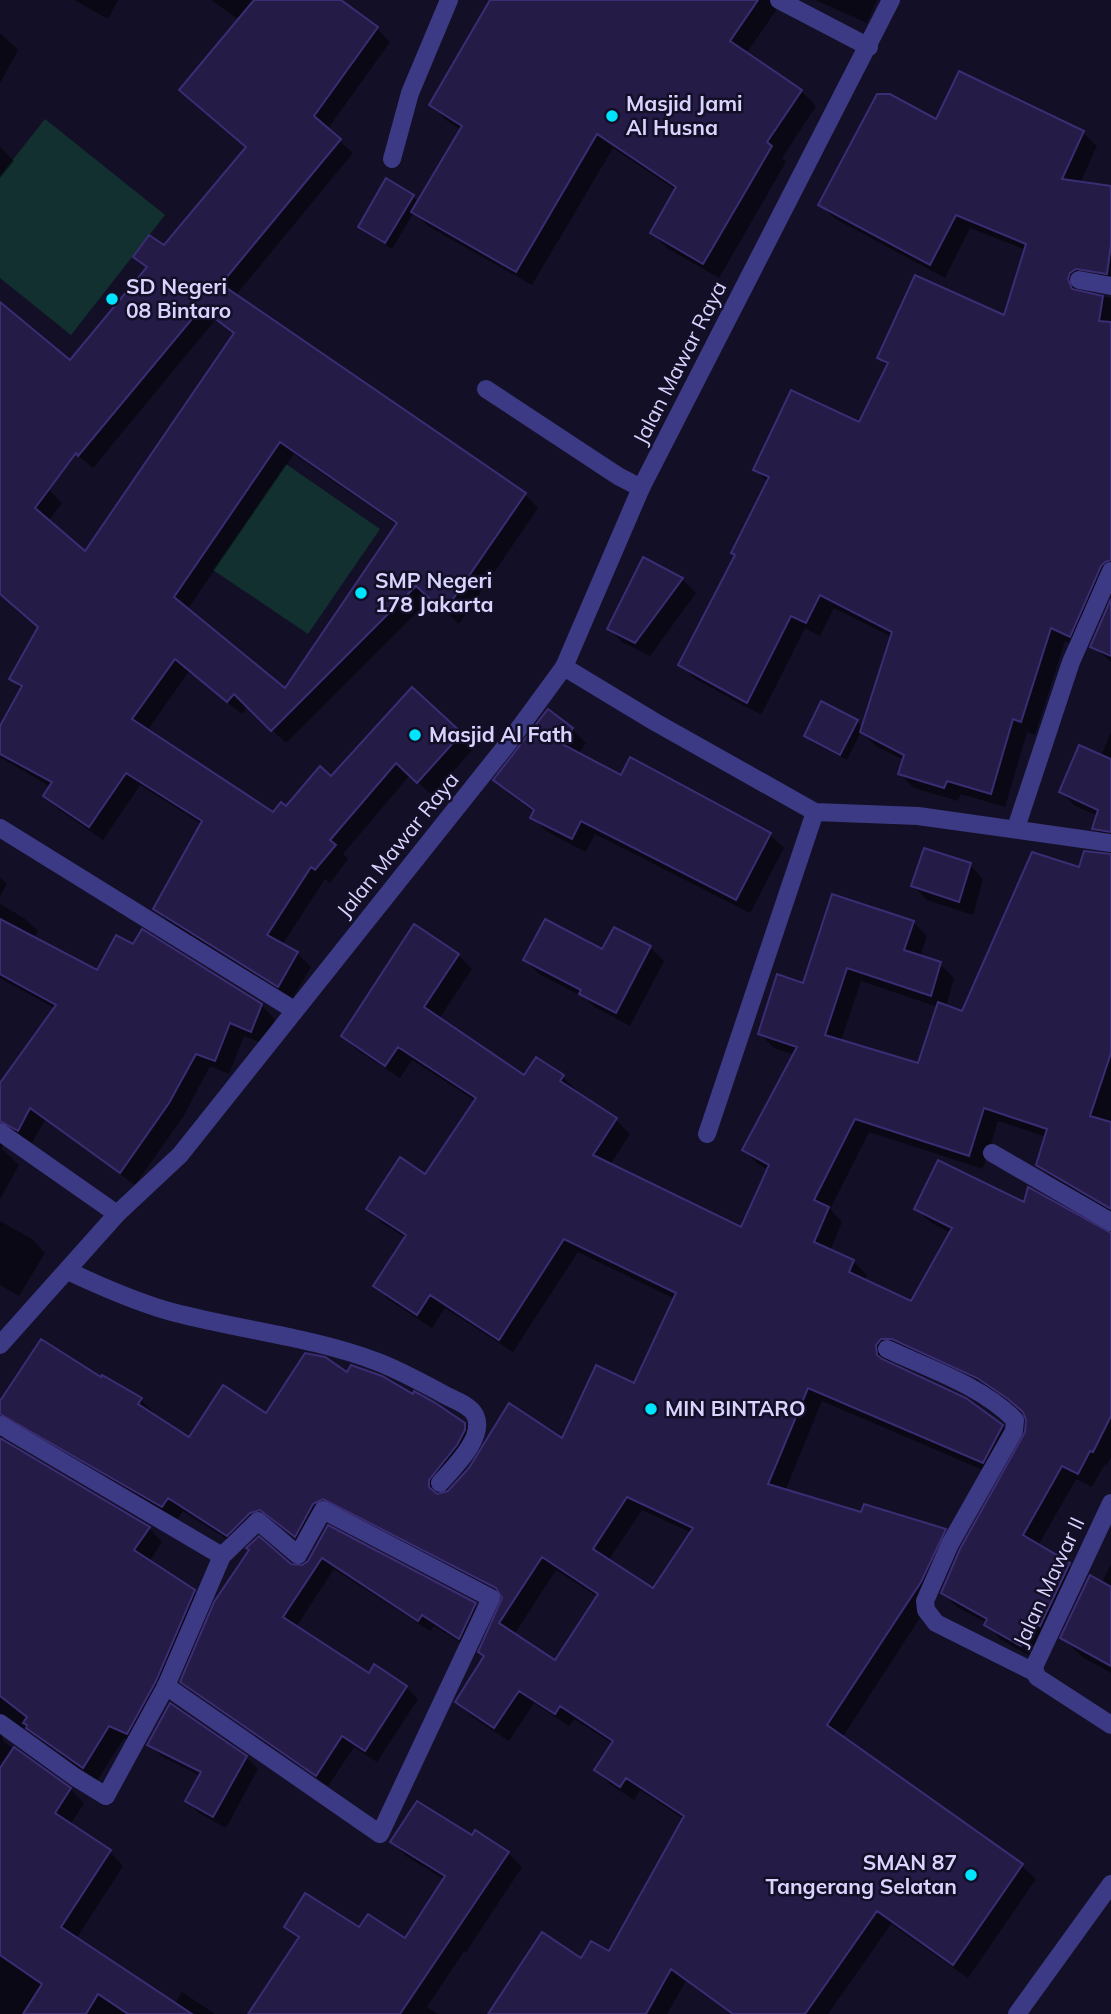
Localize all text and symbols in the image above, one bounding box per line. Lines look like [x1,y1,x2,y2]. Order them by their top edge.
place label: Masjid Jami Al Husna [626,90,743,140]
marker: Masjid Jami Al Husna [604,108,620,124]
place label: SD Negeri 08 Bintaro [126,273,231,323]
street label: Jalan Mawar Raya [627,277,731,448]
marker: SD Negeri 08 Bintaro [104,291,120,307]
place label: SMP Negeri 178 Jakarta [375,567,494,617]
marker: SMP Negeri 178 Jakarta [353,585,369,601]
place label: Masjid Al Fath [429,721,573,747]
marker: Masjid Al Fath [407,727,423,743]
street label: Jalan Mawar Raya [331,766,464,922]
place label: MIN BINTARO [665,1395,805,1421]
marker: MIN BINTARO [643,1401,659,1417]
street label: Jalan Mawar II [1007,1513,1089,1651]
place label: SMAN 87 Tangerang Selatan [766,1849,957,1899]
marker: SMAN 87 Tangerang Selatan [963,1867,979,1883]

